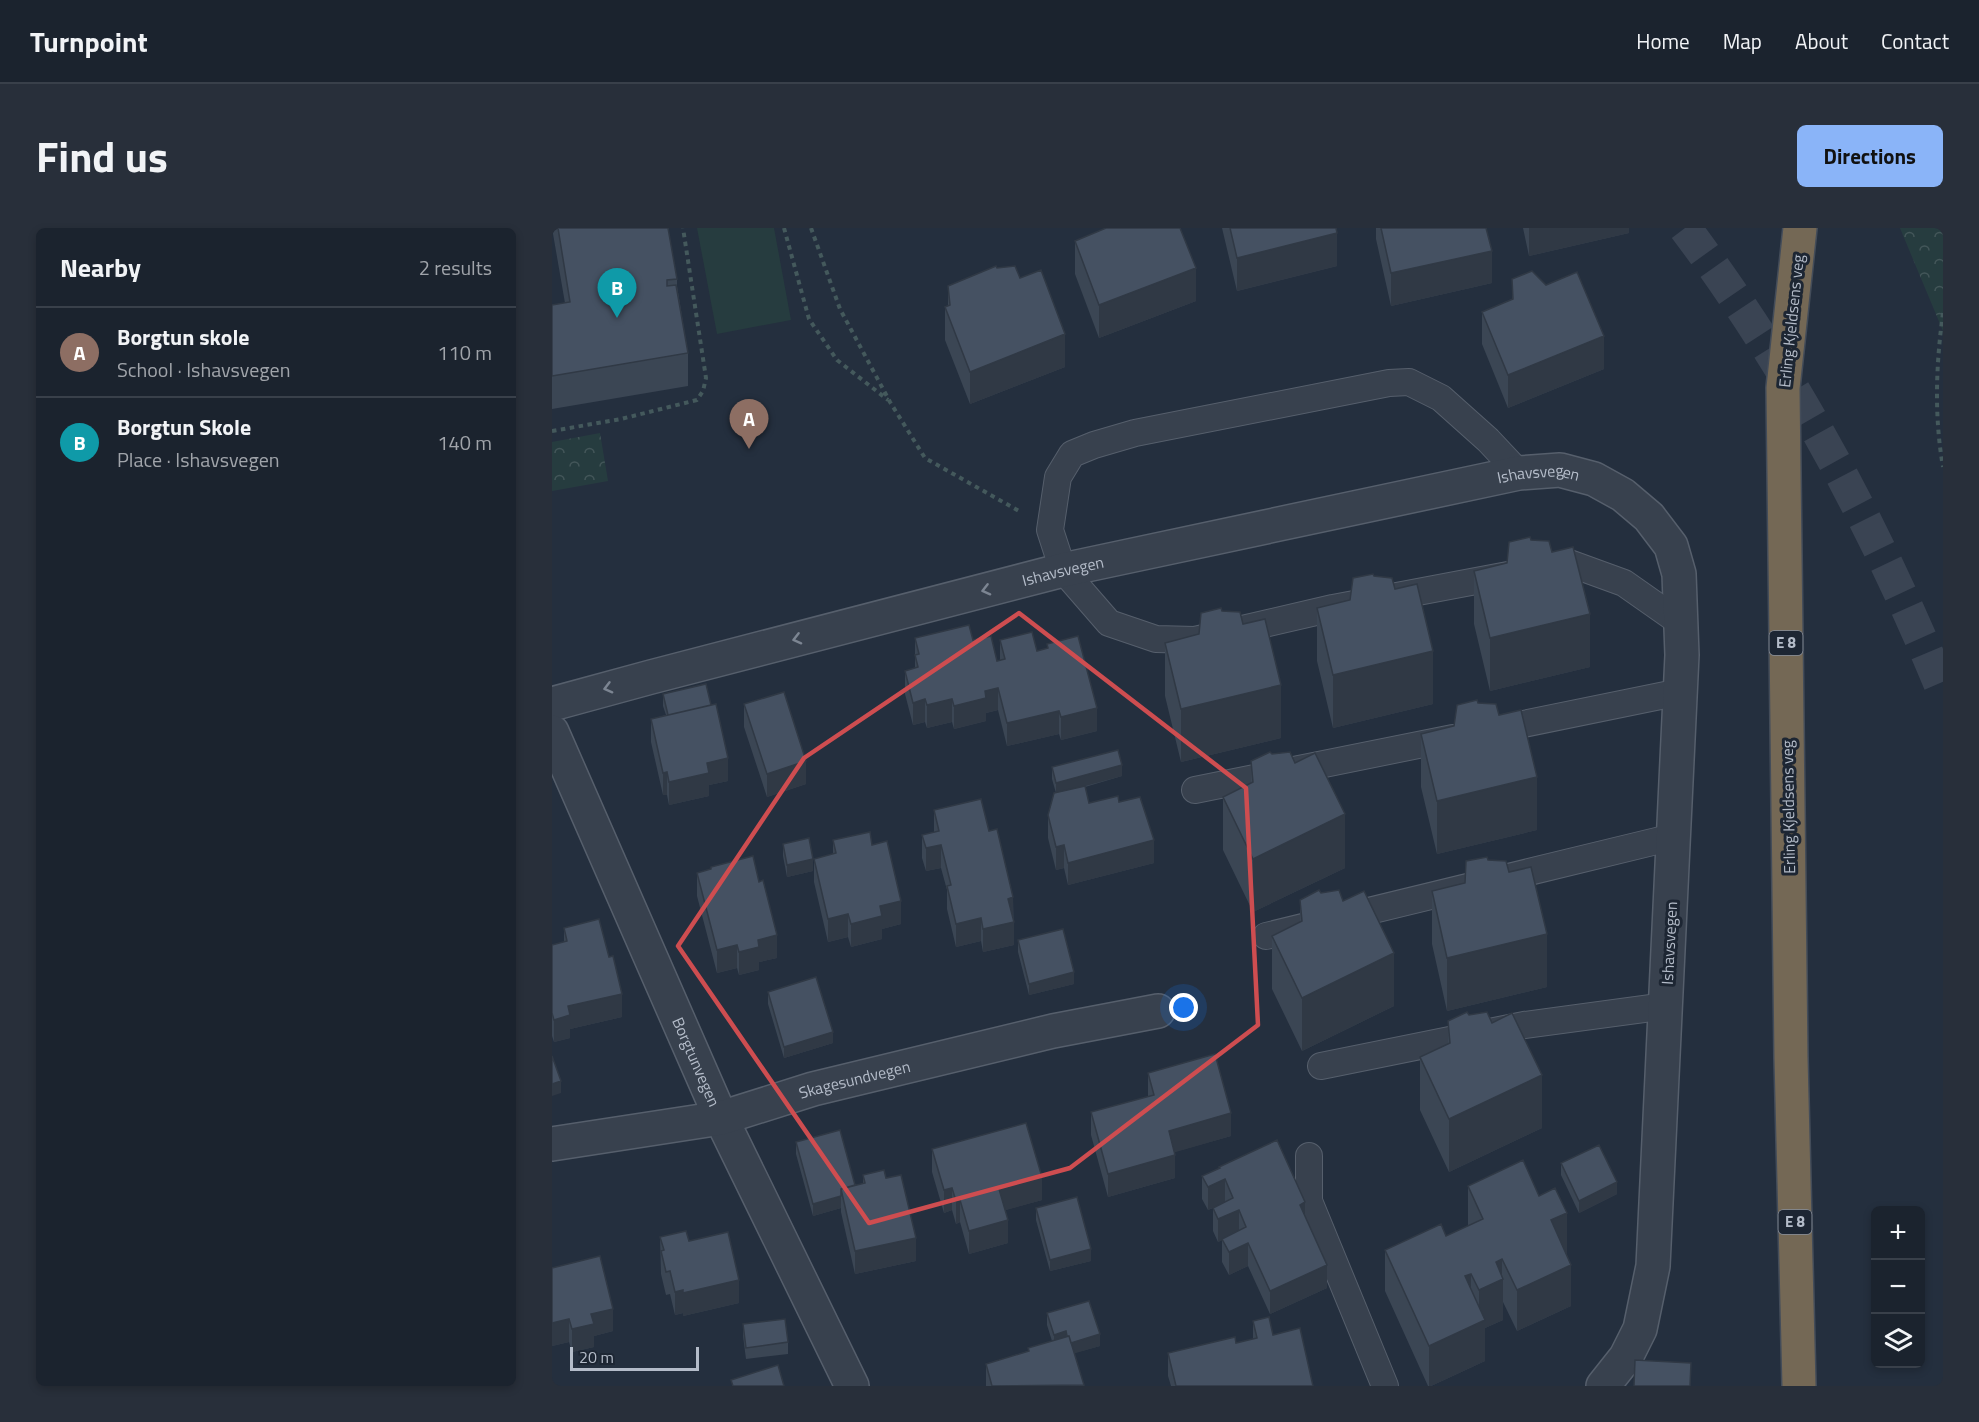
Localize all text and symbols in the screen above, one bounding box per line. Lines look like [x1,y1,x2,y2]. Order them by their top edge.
text: Turnpoint [30,20,148,63]
text: Home [1636,25,1690,57]
text: Map [1723,25,1762,57]
text: About [1795,25,1848,57]
text: Contact [1881,25,1949,57]
text: Find us [36,124,168,188]
button: Directions [1797,125,1943,187]
text: Nearby [60,248,141,287]
text: 2 results [419,252,492,283]
street label: Erling Kjeldsens veg [1772,253,1810,389]
pin: B [598,268,636,318]
text: Borgtun skole [117,320,250,354]
text: A [73,337,86,368]
text: 110 m [437,337,492,368]
text: School · Ishavsvegen [117,354,290,385]
pin: A [730,400,768,449]
text: Borgtun Skole [117,410,251,444]
text: B [73,427,86,458]
text: 140 m [437,427,492,458]
text: Place · Ishavsvegen [117,444,280,475]
street label: Ishavsvegen [1495,458,1583,489]
street label: Ishavsvegen [1019,550,1106,592]
one-way arrow [981,583,991,596]
road number: E 8 [1770,631,1802,655]
one-way arrow [792,632,803,644]
one-way arrow [603,681,614,693]
street label: Erling Kjeldsens veg [1775,740,1801,874]
street label: Ishavsvegen [1655,901,1683,985]
your location [1169,993,1198,1022]
street label: Borgtunvegen [666,1013,726,1110]
street label: Skagesundvegen [795,1054,913,1105]
map controls [1871,1206,1925,1368]
button: + [1871,1206,1925,1260]
road number: E 8 [1778,1210,1812,1234]
button: − [1871,1260,1925,1314]
button: layers [1871,1314,1925,1368]
scale bar [570,1344,699,1372]
text: 20 m [579,1345,614,1369]

